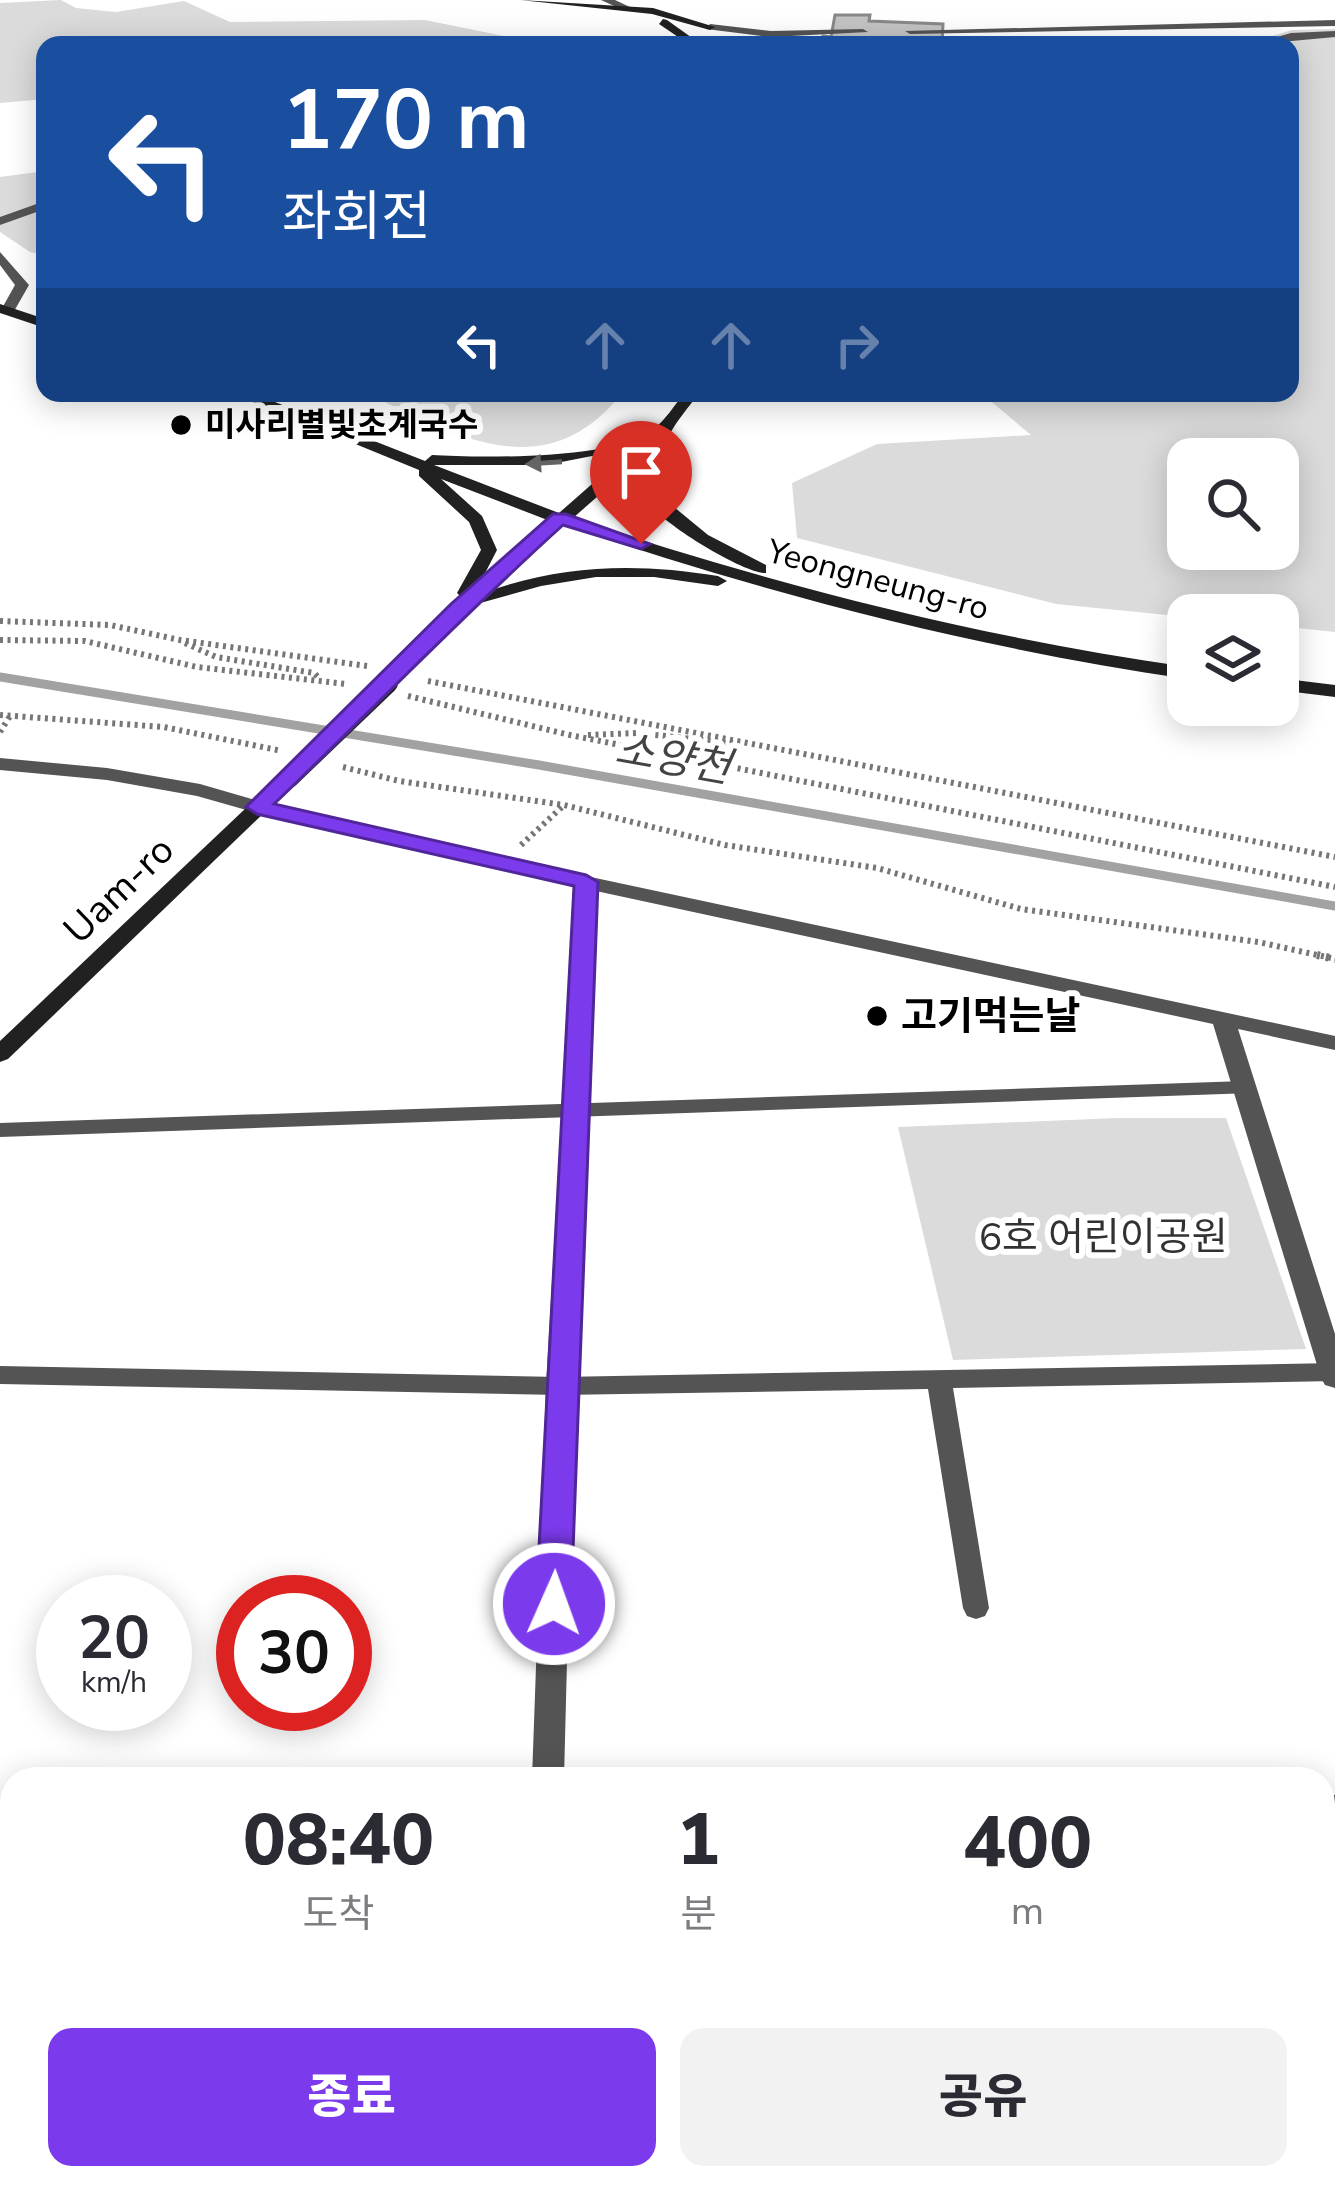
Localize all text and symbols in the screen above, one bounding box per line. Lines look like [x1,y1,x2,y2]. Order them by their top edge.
text: 170 m [282,63,530,178]
icon: left [84,84,240,240]
text: 좌회전 [282,180,431,254]
icon: left [446,312,512,378]
icon: ahead [572,312,638,378]
icon: ahead [698,312,764,378]
icon: right [824,312,890,378]
place label: 미사리별빛초계국수 [205,403,478,448]
marker: 미사리별빛초계국수 [168,412,194,438]
pin [590,421,692,544]
map controls [1167,438,1299,726]
button: search [1167,438,1299,570]
icon: arrive [608,439,674,505]
one-way arrow [525,453,562,472]
street label: Yeongneung-ro [761,529,994,631]
button: layers [1167,594,1299,726]
water label: 소양천 [611,721,739,798]
street label: Uam-ro [52,824,186,956]
place label: 고기먹는날 [901,990,1080,1043]
marker: 고기먹는날 [864,1003,890,1029]
park label: 6호 어린이공원 [979,1211,1227,1264]
position arrow [491,1541,617,1667]
speed limit sign: 30 [216,1575,372,1731]
text: 20 [78,1597,150,1679]
text: km/h [81,1662,147,1703]
text: 08:40 [243,1791,434,1889]
text: 1 [677,1791,720,1889]
text: 400 [963,1794,1092,1892]
text: m [1011,1885,1044,1938]
text: 도착 [303,1888,374,1941]
text: 분 [681,1888,716,1941]
button: 종료 [48,2028,656,2166]
button: 공유 [680,2028,1287,2166]

